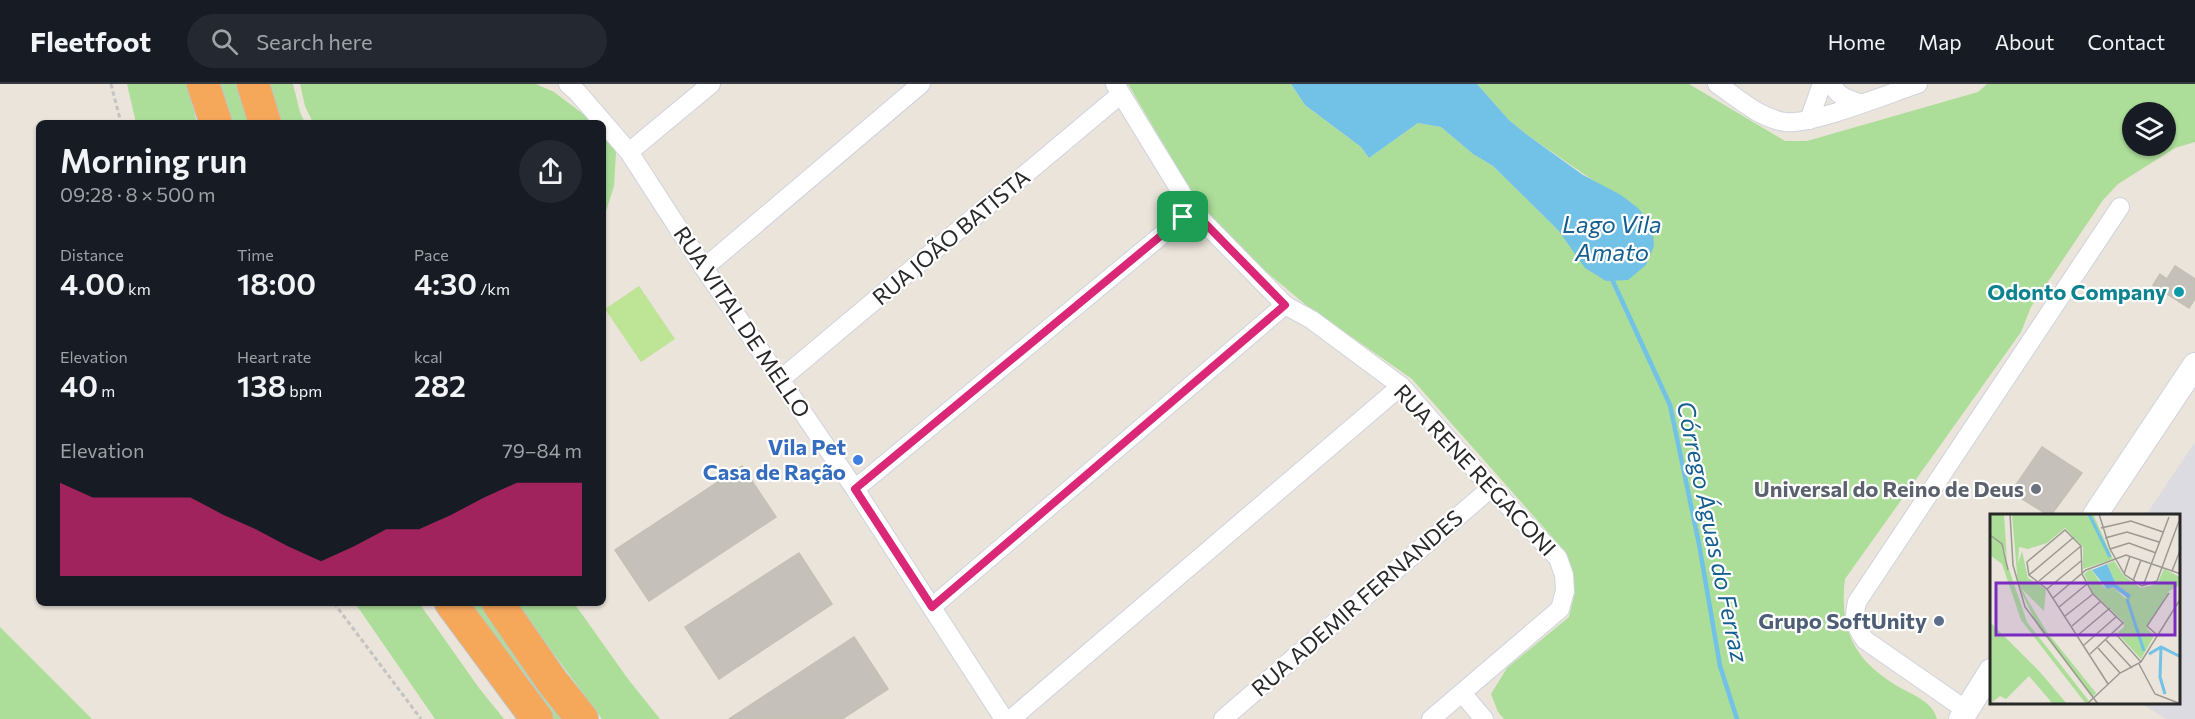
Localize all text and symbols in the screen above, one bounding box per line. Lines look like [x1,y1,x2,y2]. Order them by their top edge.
search box [187,14,607,68]
text: Fleetfoot [30,24,151,58]
icon: search [208,25,241,58]
text: Search here [256,28,373,55]
text: Home [1828,29,1885,54]
text: Map [1918,29,1962,54]
text: About [1995,29,2054,54]
text: Contact [2087,29,2165,54]
map controls [2122,102,2176,156]
button: layers [2122,102,2176,156]
text: Morning run [60,139,247,180]
button: share [519,140,582,203]
street label: RUA JOÃO BATISTA [866,163,1035,310]
text: 09:28 · 8 × 500 m [60,182,215,206]
pin [1157,191,1208,242]
icon: arrive [1166,200,1199,233]
water label: Lago Vila Amato [1562,209,1662,266]
street label: RUA VITAL DE MELLO [668,221,816,422]
text: Distance [60,245,124,264]
text: Time [237,245,274,264]
text: Pace [414,245,449,264]
text: 4.00 [60,264,125,301]
text: 18:00 [237,264,316,301]
text: 4:30 [414,264,477,301]
place label: Odonto Company [1987,278,2167,305]
text: km [125,279,151,298]
text: /km [477,279,510,298]
marker: Odonto Company [2172,285,2186,299]
text: Elevation [60,347,128,366]
text: Heart rate [237,347,311,366]
text: kcal [414,347,443,366]
text: 40 [60,366,98,403]
text: 138 [237,366,286,403]
text: 282 [414,366,466,403]
street label: RUA RENE REGACONI [1389,378,1562,561]
text: m [98,381,115,400]
text: bpm [286,381,322,400]
water label: Córrego Águas do Ferraz [1672,398,1755,665]
place label: Vila Pet Casa de Ração [703,433,846,485]
text: Elevation [60,438,145,462]
text: 79–84 m [502,438,582,462]
marker: Vila Pet Casa de Ração [851,453,865,467]
place label: Universal do Reino de Deus [1754,475,2024,502]
marker: Universal do Reino de Deus [2029,482,2043,496]
street label: RUA ADEMIR FERNANDES [1246,504,1468,702]
inset map [1990,514,2180,704]
place label: Grupo SoftUnity [1758,607,1927,634]
marker: Grupo SoftUnity [1932,614,1946,628]

